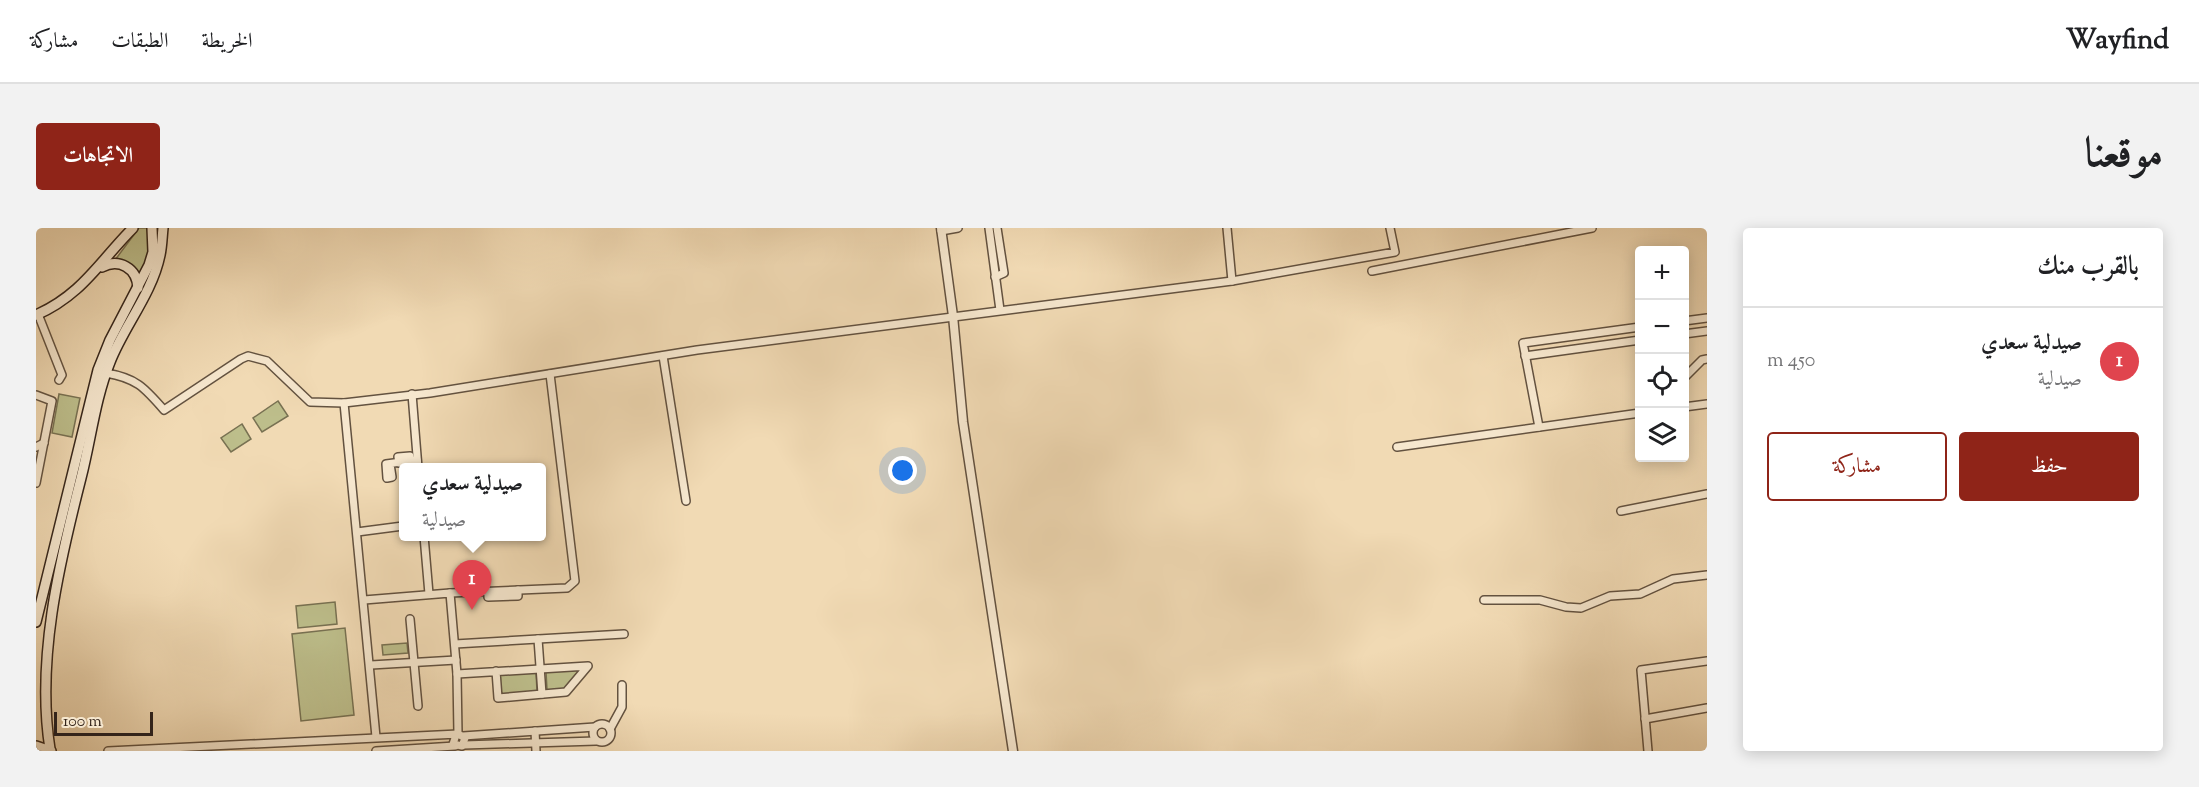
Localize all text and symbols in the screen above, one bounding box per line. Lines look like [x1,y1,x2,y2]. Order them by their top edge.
text: Wayfind [2066,21,2169,61]
text: مشاركة [30,27,78,57]
text: الطبقات [111,27,168,57]
text: الخريطة [201,27,253,57]
button: الاتجاهات [36,123,160,190]
text: موقعنا [2085,126,2163,186]
map controls [1635,246,1689,462]
button: + [1635,246,1689,300]
text: بالقرب منك [2037,249,2139,286]
button: − [1635,300,1689,354]
text: صيدلية سعدي [1981,328,2082,360]
text: 450 m [1767,347,1815,376]
text: 1 [2116,347,2123,376]
button: locate [1635,354,1689,408]
text: صيدلية [2038,366,2082,395]
button: layers [1635,408,1689,462]
button: مشاركة [1767,432,1947,501]
button: حفظ [1959,432,2139,501]
your location [888,456,917,485]
popup [399,463,546,541]
text: صيدلية سعدي [422,469,523,501]
text: صيدلية [422,507,466,536]
pin: 1 [452,560,492,610]
scale bar [54,709,153,736]
text: 100 m [63,711,102,734]

